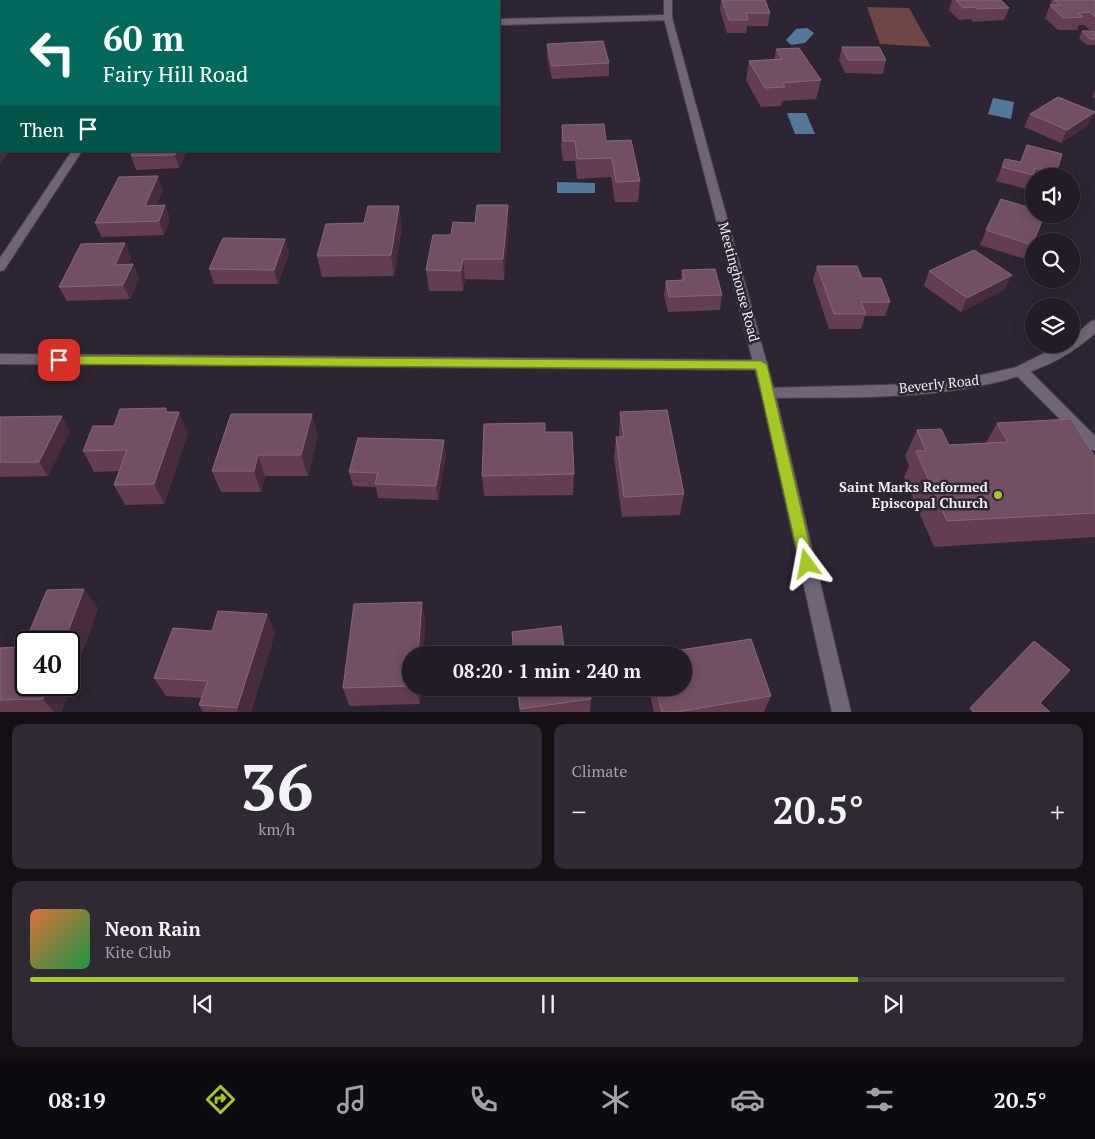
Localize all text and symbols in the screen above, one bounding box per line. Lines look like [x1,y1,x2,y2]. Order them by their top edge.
text: 60 m [103,15,184,61]
icon: left [20,20,85,85]
text: Fairy Hill Road [103,59,248,88]
icon: arrive [74,115,102,143]
text: Then [20,117,64,142]
map controls [1025,168,1080,353]
button: sound [1025,168,1080,223]
street label: Meetinghouse Road [714,220,765,344]
button: search [1025,233,1080,288]
button: layers [1025,298,1080,353]
pin [38,339,80,381]
icon: arrive [45,346,73,374]
street label: Beverly Road [898,370,980,397]
place label: Saint Marks Reformed Episcopal Church [839,477,989,512]
marker: Saint Marks Reformed Episcopal Church [992,489,1004,501]
position arrow [780,537,832,589]
speed limit sign: 40 [15,631,80,696]
text: 08:20 · 1 min · 240 m [453,658,641,683]
text: 36 [240,742,313,829]
text: Climate [572,760,627,782]
text: 20.5° [773,785,864,835]
text: − [572,793,586,830]
text: + [1050,793,1065,830]
text: km/h [258,818,295,840]
text: Neon Rain [105,916,201,941]
text: Kite Club [105,941,171,963]
icon: previous [189,990,217,1018]
icon: pause [534,990,562,1018]
icon: next [879,990,907,1018]
icon: directions [203,1082,238,1117]
icon: music [334,1082,369,1117]
icon: phone [466,1082,501,1117]
icon: climate [598,1082,633,1117]
icon: car [730,1082,765,1117]
icon: filters [862,1082,897,1117]
text: 08:19 [48,1085,106,1114]
text: 20.5° [994,1085,1047,1114]

